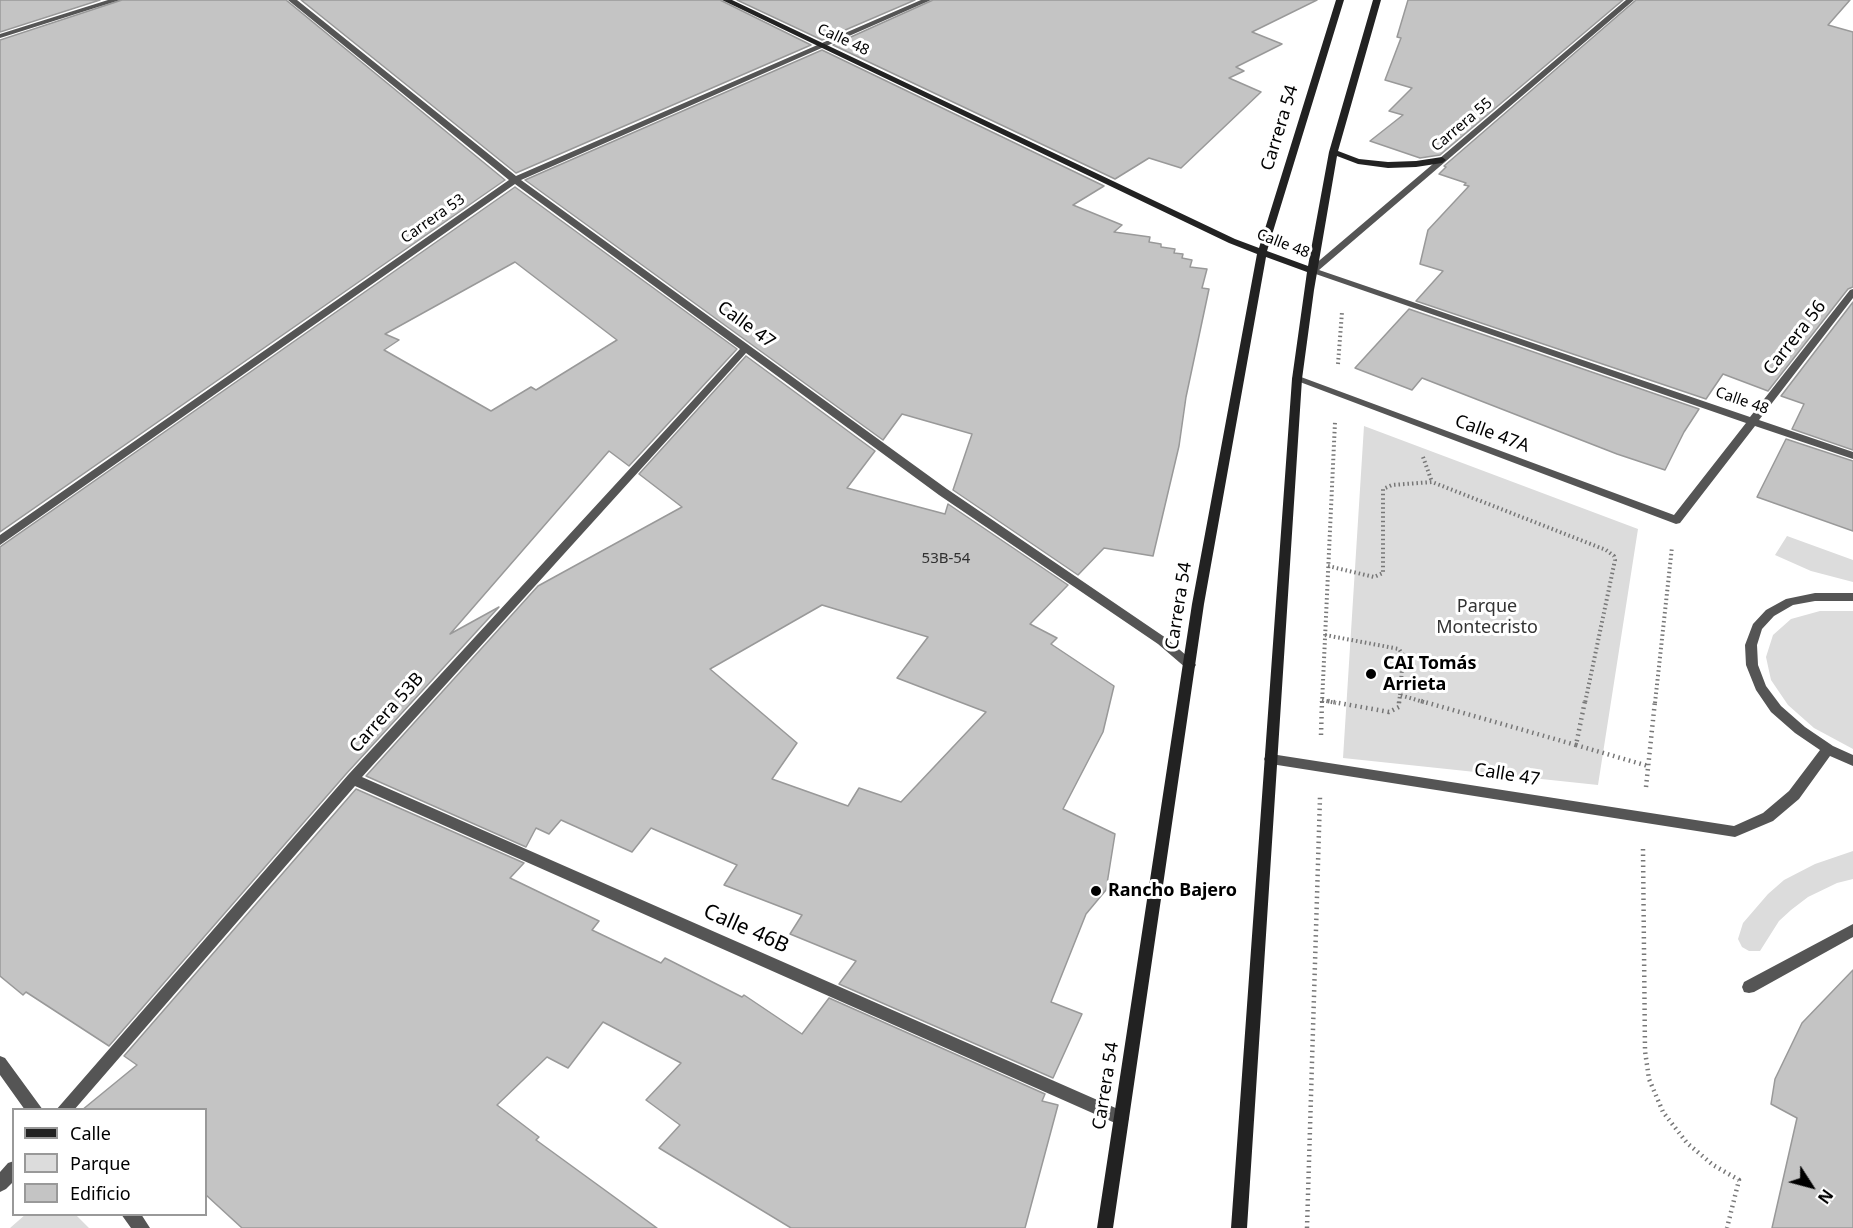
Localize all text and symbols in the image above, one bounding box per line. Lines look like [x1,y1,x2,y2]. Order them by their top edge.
street label: Calle 48 [814,20,872,60]
street label: Carrera 54 [1257,82,1303,174]
street label: Carrera 55 [1428,94,1496,156]
street label: Carrera 53 [398,190,468,248]
street label: Calle 48 [1254,226,1312,262]
street label: Carrera 56 [1759,296,1831,380]
street label: Calle 47 [713,297,779,353]
street label: Calle 48 [1713,384,1771,418]
street label: Calle 47A [1452,411,1532,457]
house number: 53B-54 [922,550,970,568]
street label: Carrera 54 [1161,561,1197,651]
park label: Parque Montecristo [1436,596,1538,638]
place label: CAI Tomás Arrieta [1383,653,1476,696]
marker: CAI Tomás Arrieta [1364,667,1378,681]
street label: Carrera 53B [345,669,429,757]
street label: Calle 47 [1473,759,1541,791]
place label: Rancho Bajero [1108,880,1237,902]
marker: Rancho Bajero [1089,884,1103,898]
street label: Calle 46B [699,899,793,959]
street label: Carrera 54 [1088,1041,1124,1131]
legend [12,1108,207,1216]
text: Calle [70,1121,111,1145]
text: Parque [70,1151,130,1175]
north arrow [1781,1156,1841,1216]
text: Edificio [70,1181,131,1205]
text: N [1813,1185,1838,1208]

